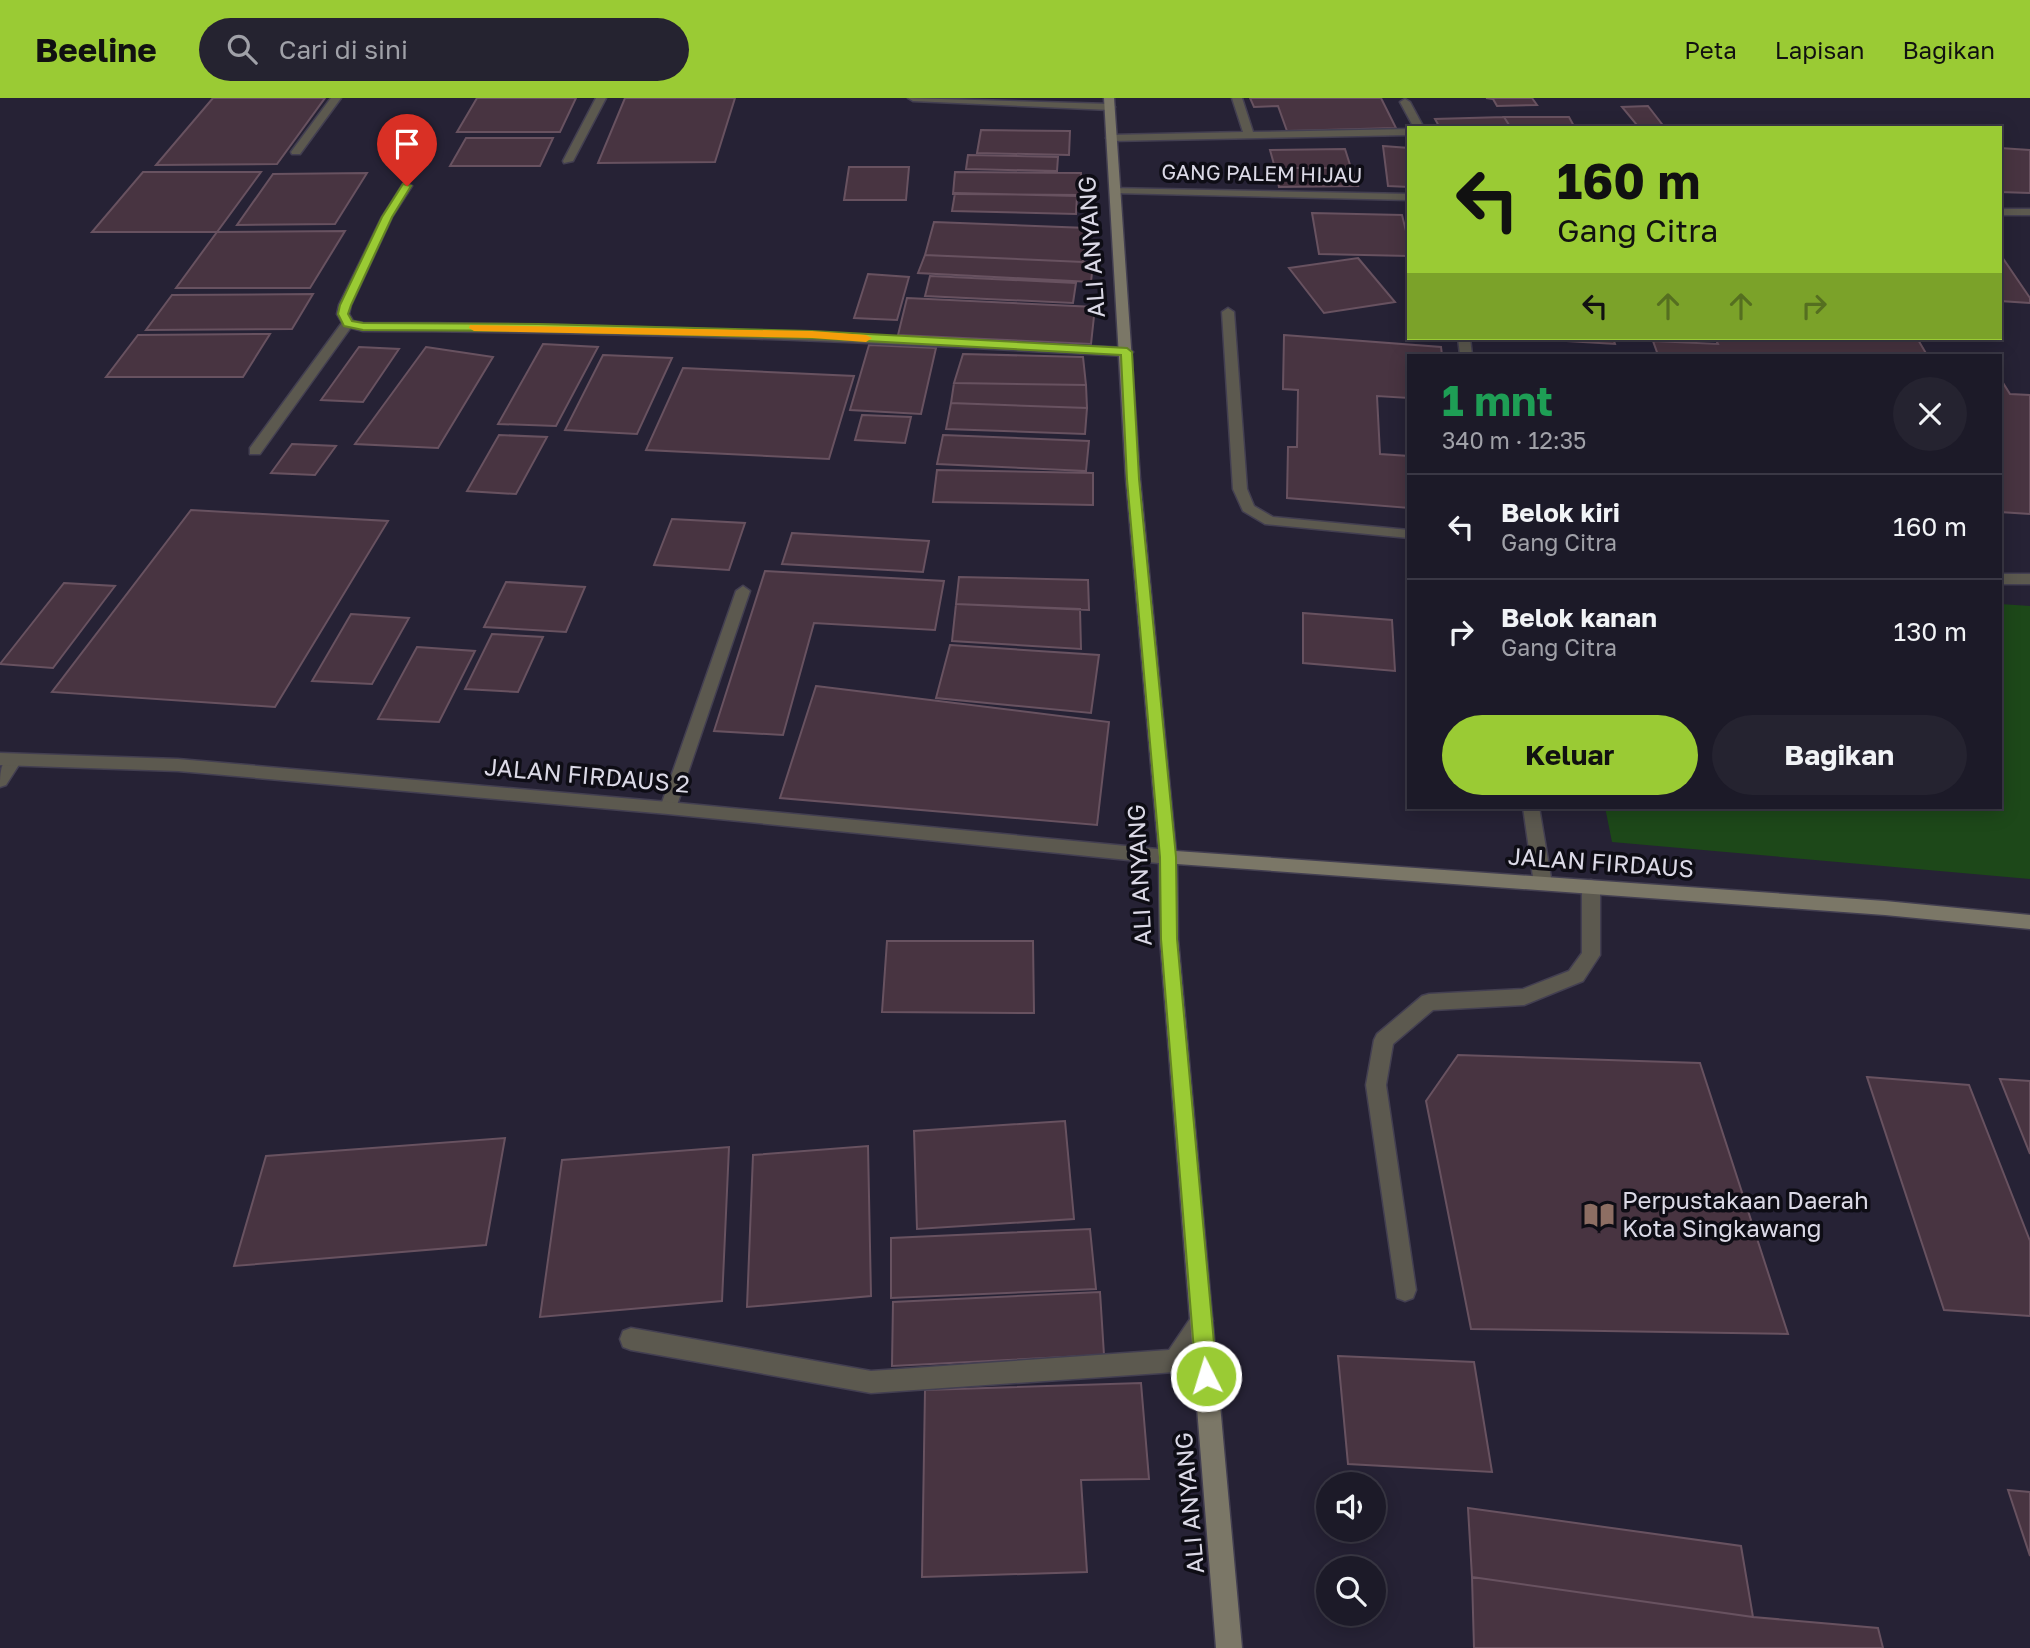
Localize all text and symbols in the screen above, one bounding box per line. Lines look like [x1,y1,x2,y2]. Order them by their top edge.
search box [199,18,689,81]
text: Beeline [35,30,157,69]
icon: search [223,30,261,68]
text: Cari di sini [279,34,408,65]
text: Peta [1684,35,1737,64]
text: Lapisan [1775,35,1865,64]
text: Bagikan [1903,35,1995,64]
pin [377,114,437,186]
icon: arrive [388,125,426,163]
text: 160 m [1557,151,1700,210]
icon: left [1442,154,1533,245]
street label: GANG PALEM HIJAU [1161,158,1363,188]
street label: ALI ANYANG [1071,175,1110,319]
text: Gang Citra [1557,211,1718,249]
icon: left [1576,287,1614,325]
icon: ahead [1649,287,1687,325]
icon: ahead [1722,287,1760,325]
icon: right [1795,287,1833,325]
text: 1 mnt [1442,375,1553,425]
button: close [1893,377,1967,451]
text: 340 m · 12:35 [1442,426,1586,454]
text: Belok kiri [1501,497,1620,528]
icon: left [1442,508,1480,546]
text: 160 m [1893,511,1967,542]
text: Gang Citra [1501,528,1617,556]
text: Belok kanan [1501,602,1657,633]
icon: right [1442,613,1480,651]
text: 130 m [1894,616,1967,647]
text: Gang Citra [1501,633,1617,661]
button: Keluar [1442,715,1698,795]
button: Bagikan [1712,715,1967,795]
street label: JALAN FIRDAUS 2 [483,751,691,798]
street label: ALI ANYANG [1120,804,1157,947]
street label: JALAN FIRDAUS [1507,841,1695,882]
place label: Perpustakaan Daerah Kota Singkawang [1622,1185,1869,1242]
library icon: Perpustakaan Daerah Kota Singkawang [1582,1198,1616,1232]
position arrow [1169,1339,1243,1413]
street label: ALI ANYANG [1168,1431,1209,1575]
map controls [1316,1472,1386,1626]
button: sound [1316,1472,1386,1542]
button: search [1316,1556,1386,1626]

